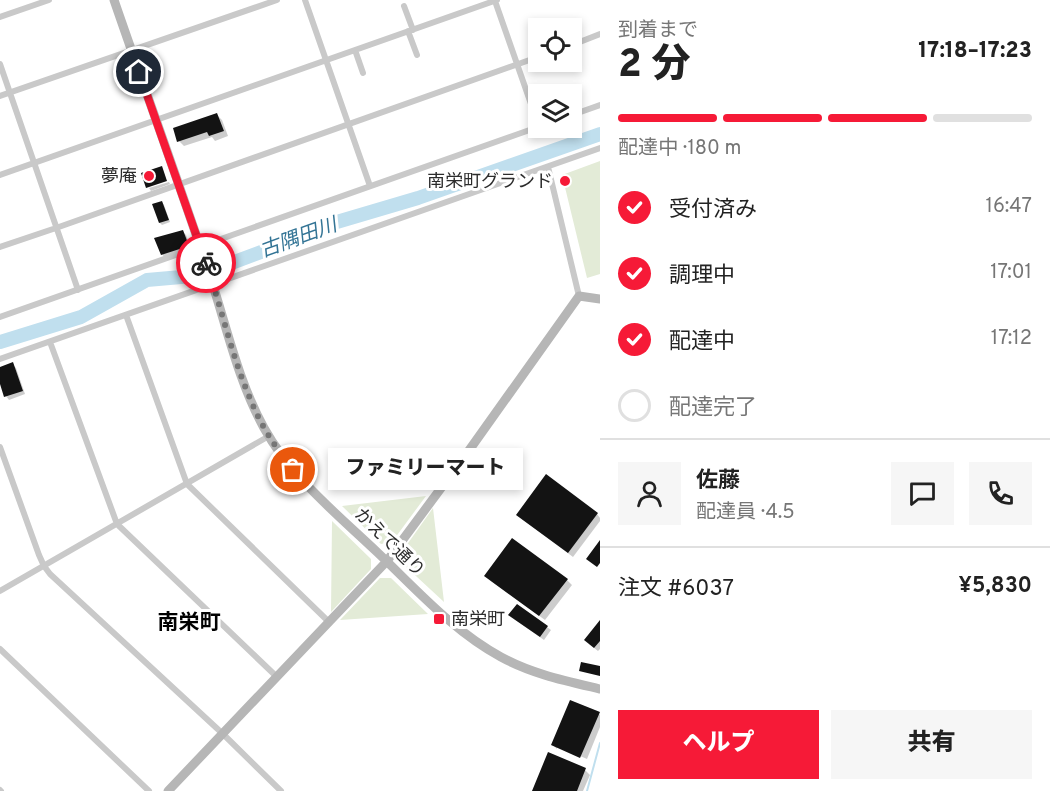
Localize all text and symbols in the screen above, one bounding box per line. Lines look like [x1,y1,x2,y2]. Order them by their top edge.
map controls [528,18,582,138]
button: locate [528,18,582,72]
text: 到着まで [618,18,698,44]
text: 17:18–17:23 [918,38,1032,65]
text: 2 分 [618,42,691,91]
pin [113,46,164,97]
icon: home [122,55,155,88]
button: layers [528,84,582,138]
text: 配達中 · 180 m [618,136,741,162]
place label: 夢庵 [101,166,137,189]
marker: 夢庵 [142,169,156,183]
place label: 南栄町グランド [427,171,553,194]
marker: 南栄町グランド [558,174,572,188]
icon: check [618,191,651,224]
text: 16:47 [985,194,1032,220]
text: 受付済み [669,197,757,224]
water label: 古隅田川 [257,212,343,265]
courier [176,233,236,293]
icon: bike [190,247,223,280]
icon: check [618,257,651,290]
text: 17:01 [990,260,1032,286]
text: 調理中 [669,263,735,290]
icon: check [618,323,651,356]
text: 17:12 [991,326,1032,352]
text: 配達中 [669,329,735,356]
text: 配達完了 [669,395,757,422]
pin [267,444,318,495]
callout: ファミリーマート [329,449,524,491]
icon: bag [276,453,309,486]
text: ファミリーマート [346,456,506,482]
button: person [618,462,681,525]
button: chat [891,462,954,525]
button: phone [969,462,1032,525]
text: 佐藤 [696,468,740,495]
text: 配達員 · 4.5 [696,500,795,526]
street label: かえで通り [349,504,429,582]
text: ¥5,830 [959,573,1032,600]
text: 注文 #6037 [618,576,734,603]
place label: 南栄町 [451,609,505,632]
district label: 南栄町 [158,610,221,637]
marker: 南栄町 [432,612,446,626]
button: ヘルプ [618,710,819,779]
button: 共有 [831,710,1032,779]

